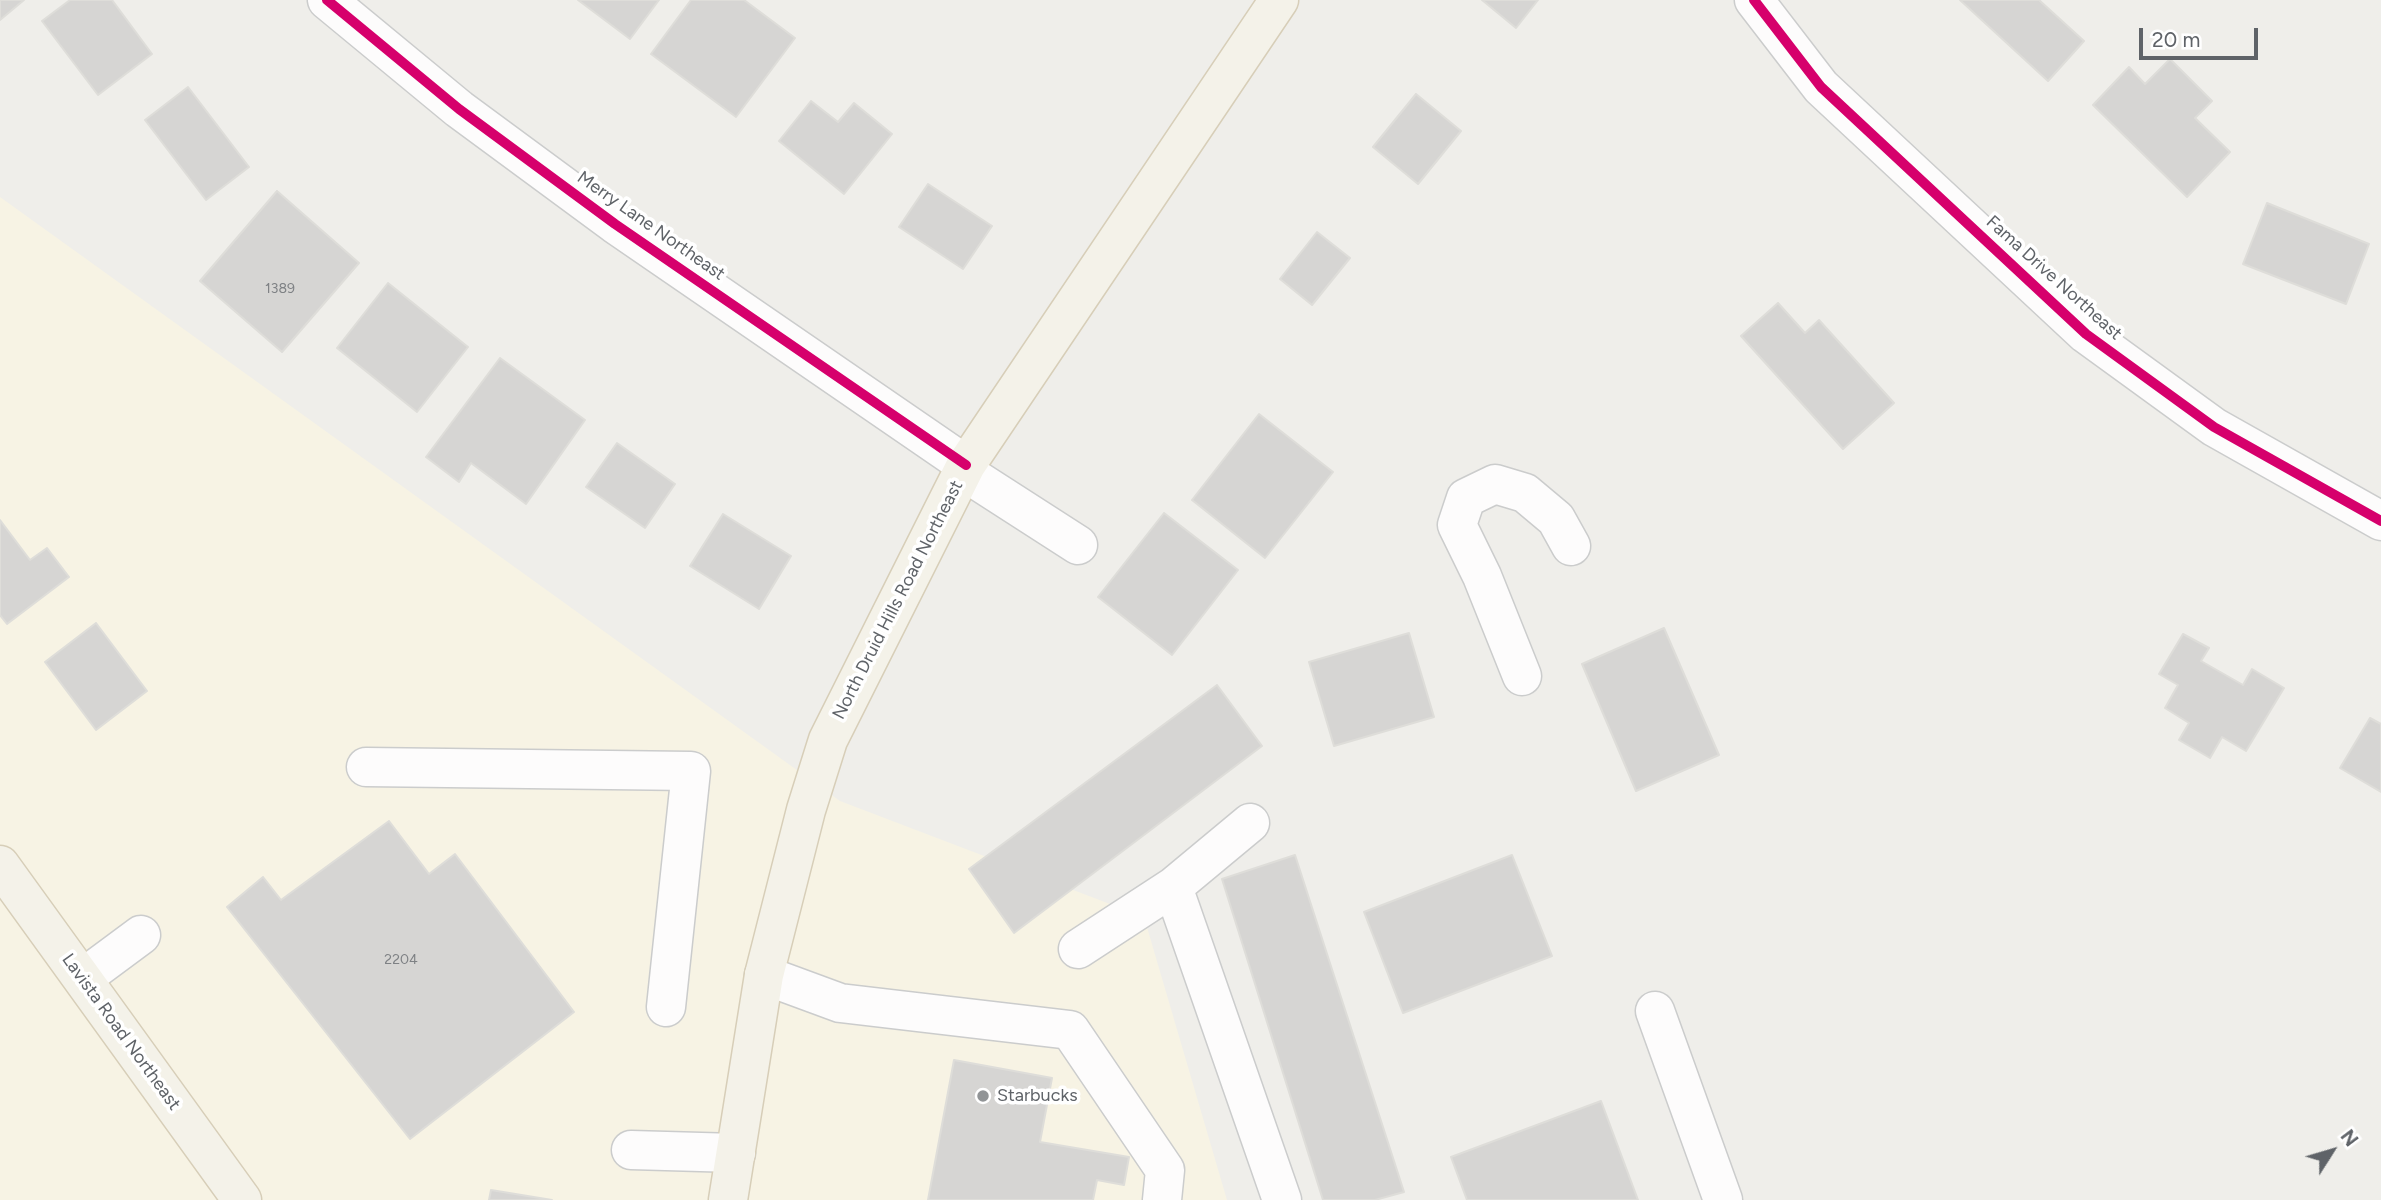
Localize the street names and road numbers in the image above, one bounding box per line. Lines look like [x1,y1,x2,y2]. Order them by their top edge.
street label: Merry Lane Northeast [573,167,729,285]
street label: Fama Drive Northeast [1982,211,2126,345]
street label: North Druid Hills Road Northeast [828,477,968,723]
street label: Lavista Road Northeast [57,950,185,1114]

